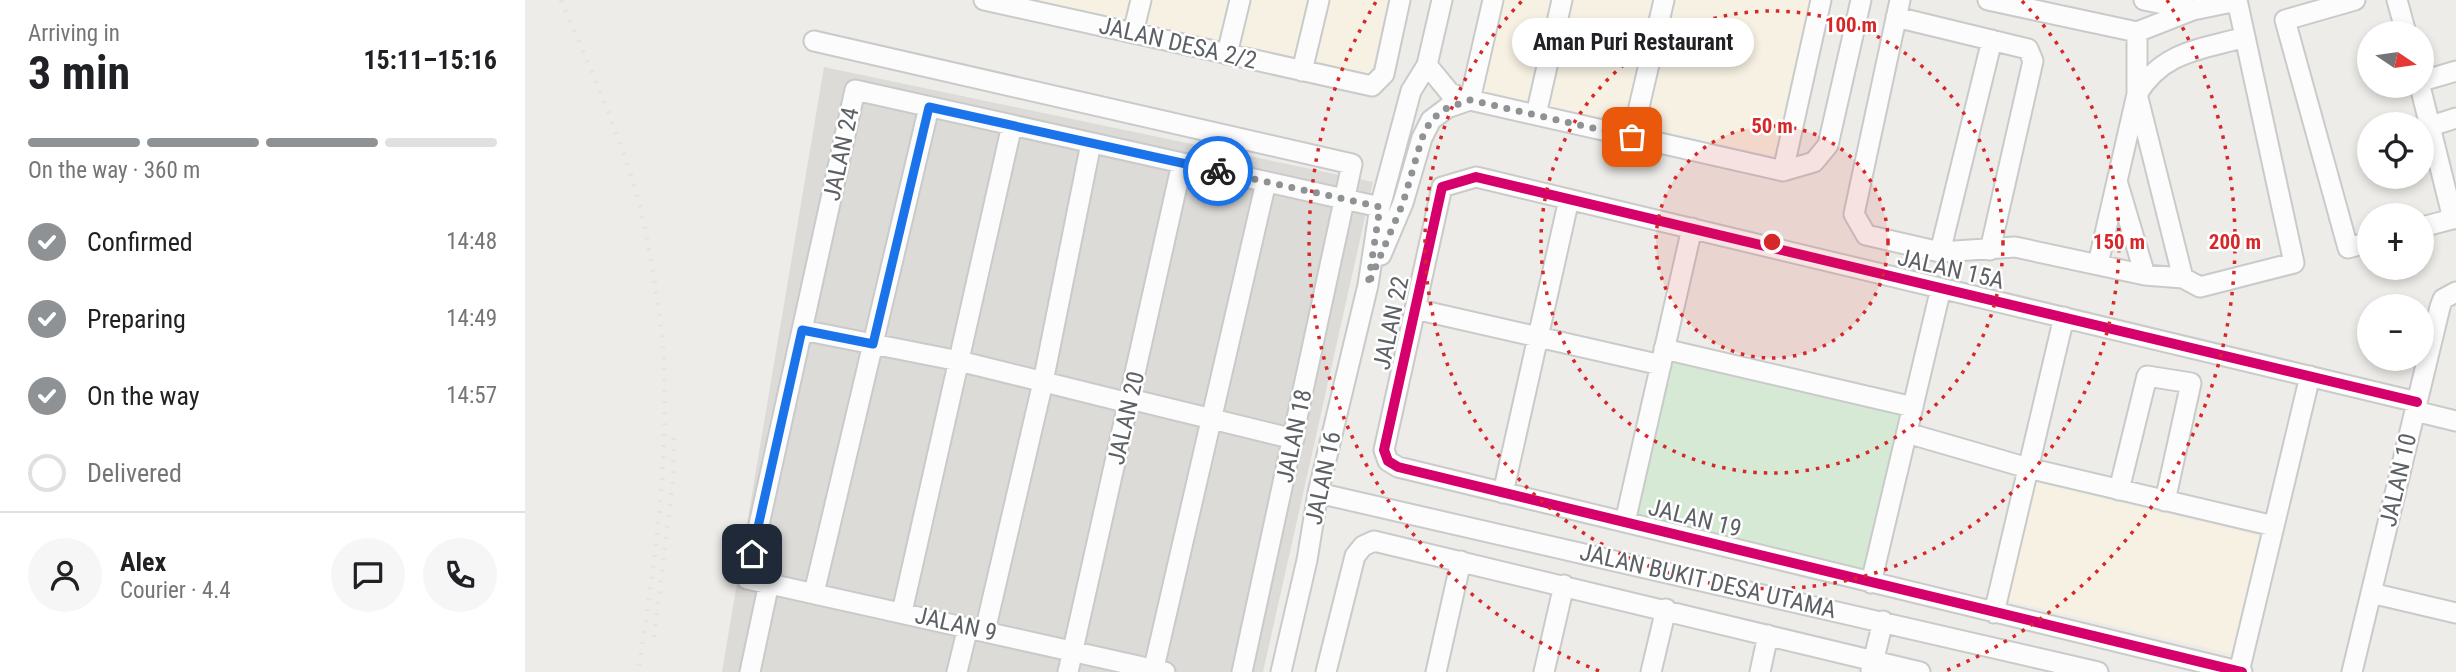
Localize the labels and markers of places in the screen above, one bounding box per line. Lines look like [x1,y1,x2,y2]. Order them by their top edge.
callout: Aman Puri Restaurant [1511,18,1753,67]
pin [1602,107,1662,167]
centre of rings [1760,230,1784,254]
pin [722,524,782,584]

